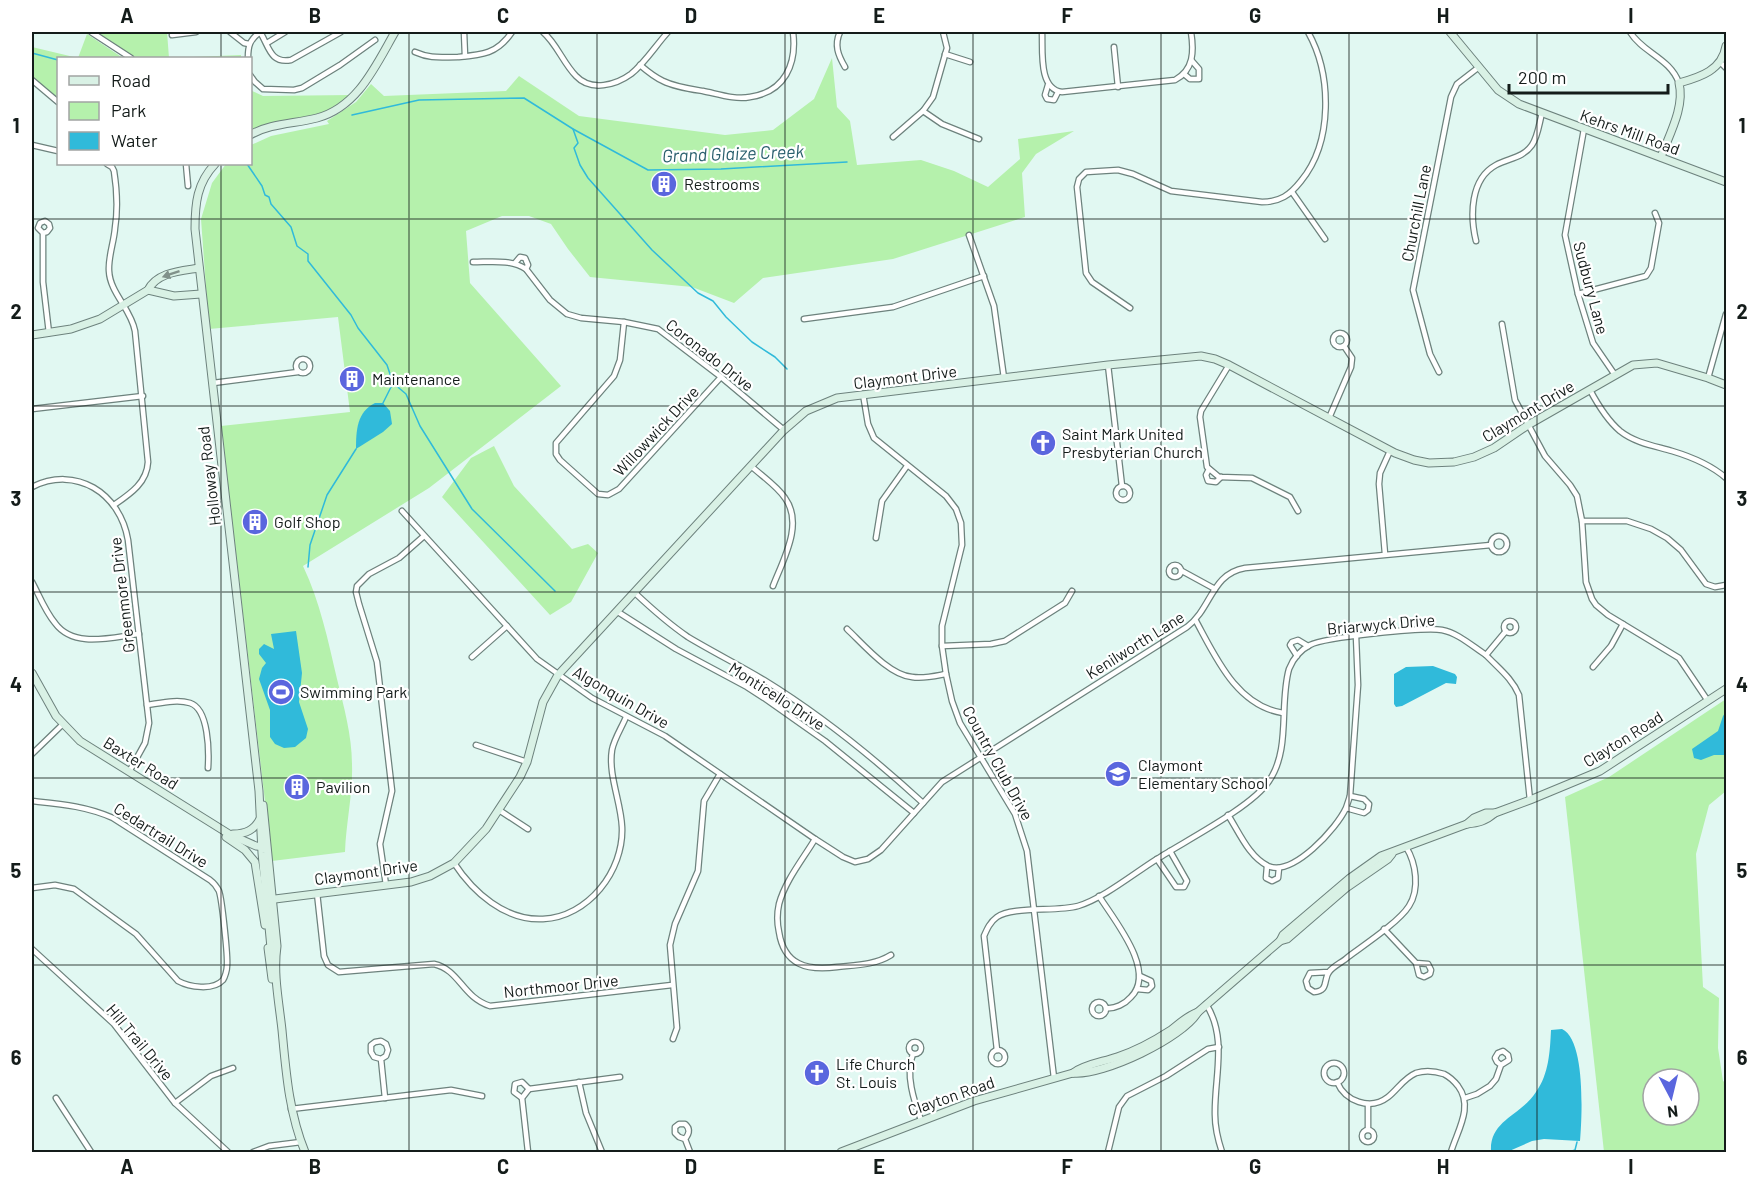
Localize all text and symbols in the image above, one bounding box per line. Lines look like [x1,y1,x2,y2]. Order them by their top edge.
text: A [120,3,134,27]
text: B [309,3,321,27]
text: C [497,3,509,27]
text: D [685,3,697,27]
text: E [873,3,885,27]
text: F [1061,3,1073,27]
text: G [1249,3,1261,27]
text: H [1437,3,1449,27]
text: I [1628,3,1634,27]
legend [57,57,252,165]
scale bar [1509,57,1668,95]
text: 200 m [1518,66,1566,88]
text: Road [111,69,151,91]
text: Park [111,99,146,121]
street label: Kehrs Mill Road [1578,105,1683,158]
text: 1 [12,113,20,137]
text: 1 [1738,113,1746,137]
text: Water [111,129,158,151]
water label: Grand Glaize Creek [662,140,805,166]
street label: Churchill Lane [1397,163,1434,263]
building icon: Restrooms [649,169,679,199]
place label: Restrooms [684,174,760,193]
street label: Sudbury Lane [1570,239,1613,336]
one-way arrow [161,270,179,280]
text: 2 [10,299,22,323]
text: 2 [1736,299,1748,323]
street label: Coronado Drive [663,314,758,395]
street label: Claymont Drive [852,361,958,392]
building icon: Maintenance [337,364,367,394]
place label: Maintenance [372,369,461,388]
street label: Claymont Drive [1478,376,1577,445]
street label: Willowwick Drive [609,382,702,480]
place label: Saint Mark United Presbyterian Church [1062,424,1203,461]
street label: Holloway Road [193,425,224,527]
church icon: Saint Mark United Presbyterian Church [1028,428,1058,458]
text: 3 [11,486,21,510]
text: 3 [1737,486,1747,510]
building icon: Golf Shop [240,507,270,537]
place label: Golf Shop [274,512,341,531]
street label: Greenmore Drive [105,536,138,654]
street label: Kenilworth Lane [1082,607,1187,682]
street label: Briarwyck Drive [1326,609,1436,638]
street label: Monticello Drive [726,658,829,734]
street label: Algonquin Drive [570,661,673,732]
text: 4 [10,672,22,696]
text: 4 [1736,672,1748,696]
sports icon: Swimming Park [266,677,296,707]
place label: Swimming Park [300,682,407,701]
street label: Country Club Drive [959,702,1038,823]
street label: Clayton Road [1579,707,1666,771]
street label: Baxter Road [101,732,182,793]
place label: Claymont Elementary School [1138,755,1268,792]
school or university icon: Claymont Elementary School [1103,759,1133,789]
building icon: Pavilion [282,772,312,802]
place label: Pavilion [316,777,370,796]
street label: Cedartrail Drive [111,798,212,871]
street label: Claymont Drive [313,855,419,888]
text: 5 [11,858,22,882]
text: 5 [1737,858,1748,882]
street label: Northmoor Drive [503,970,619,1001]
street label: Hill Trail Drive [103,1000,178,1084]
text: 6 [11,1045,22,1069]
text: 6 [1737,1045,1748,1069]
place label: Life Church St. Louis [836,1054,915,1091]
church icon: Life Church St. Louis [802,1058,832,1088]
north arrow [1641,1067,1701,1127]
street label: Clayton Road [905,1072,997,1119]
text: N [1666,1102,1679,1122]
text: A [120,1154,134,1178]
text: B [309,1154,321,1178]
text: C [497,1154,509,1178]
text: D [685,1154,697,1178]
text: E [873,1154,885,1178]
text: F [1061,1154,1073,1178]
text: G [1249,1154,1261,1178]
text: H [1437,1154,1449,1178]
text: I [1628,1154,1634,1178]

